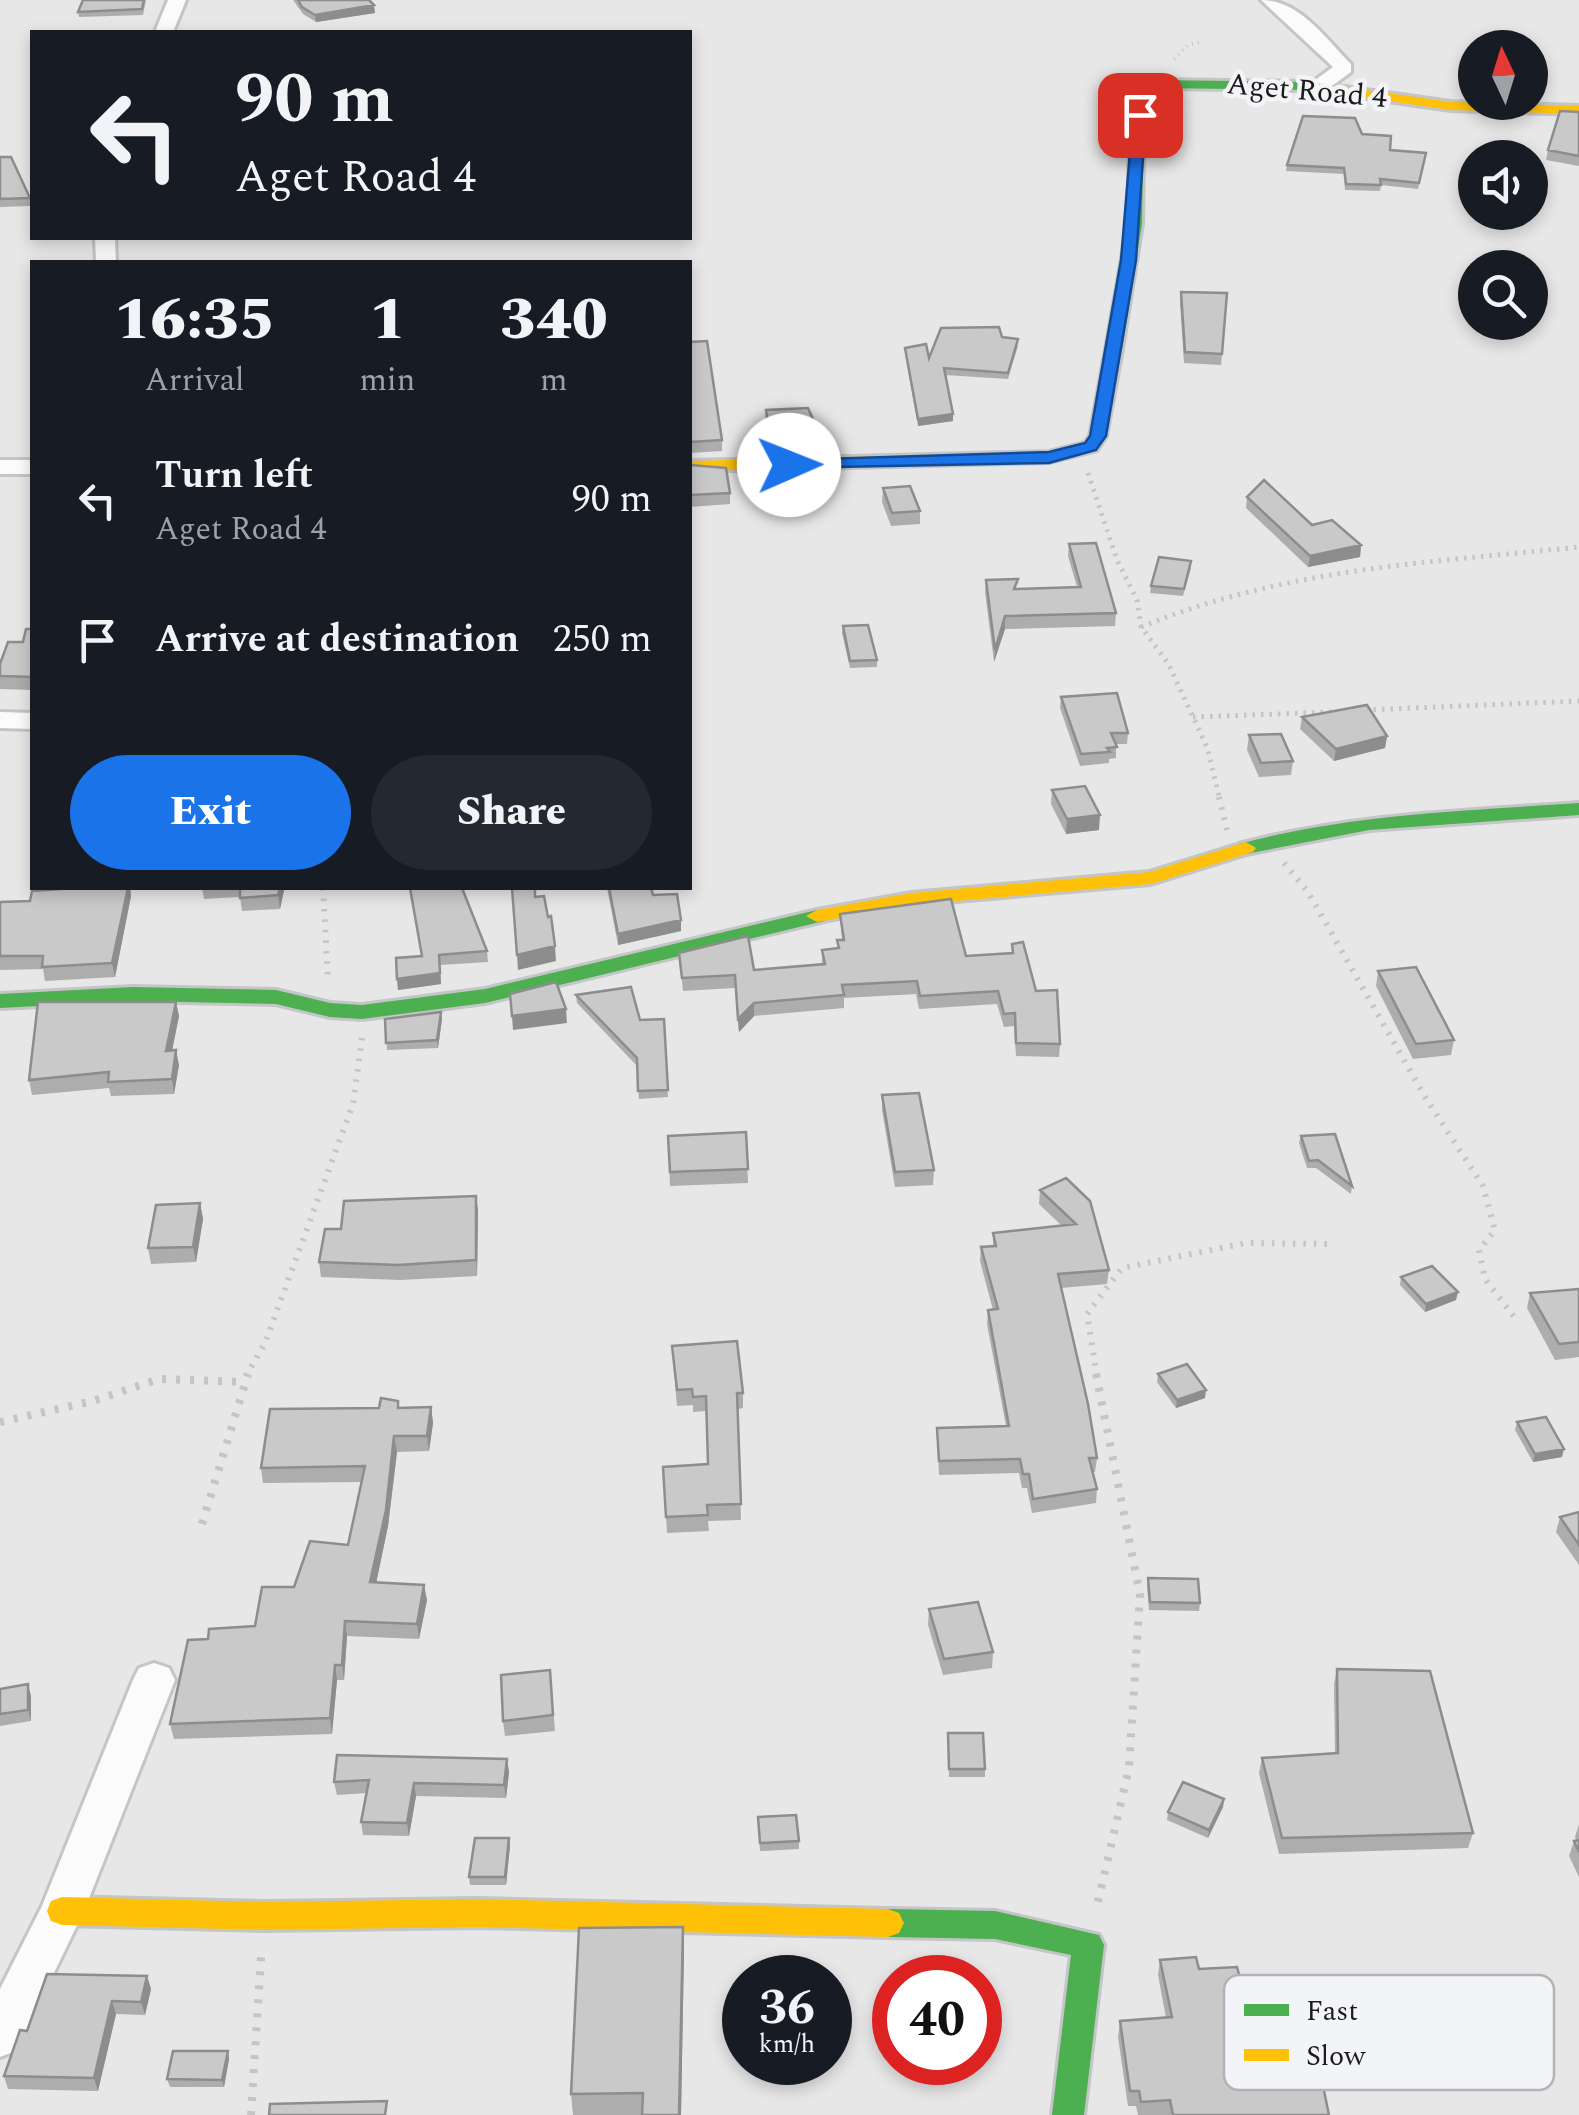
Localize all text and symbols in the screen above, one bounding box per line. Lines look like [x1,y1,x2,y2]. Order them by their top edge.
north arrow [1458,30,1548,120]
map controls [1458,30,1548,340]
text: 90 m [235,47,394,153]
street label: Aget Road 4 [1225,61,1389,121]
icon: left [70,70,200,200]
pin [1098,73,1183,158]
icon: arrive [1113,88,1168,143]
button: sound [1458,140,1548,230]
text: Aget Road 4 [235,143,476,212]
button: search [1458,250,1548,340]
text: 16:35 [114,274,275,366]
text: 1 [369,274,405,366]
text: 340 [500,274,608,366]
text: Arrival [145,356,245,405]
text: min [359,356,415,405]
text: m [540,356,567,405]
position arrow [737,413,841,517]
text: Turn left [155,447,313,505]
text: 90 m [572,471,652,529]
icon: left [70,473,125,528]
text: Aget Road 4 [155,505,326,554]
text: Arrive at destination [155,611,519,669]
text: 250 m [553,611,652,669]
icon: arrive [70,613,125,668]
button: Exit [70,755,351,870]
button: Share [371,755,652,870]
speed limit sign: 40 [872,1955,1002,2085]
text: 36 [759,1970,815,2046]
legend [1224,1975,1554,2090]
text: Fast [1306,1990,1358,2033]
text: km/h [759,2026,815,2064]
text: Slow [1306,2035,1366,2078]

